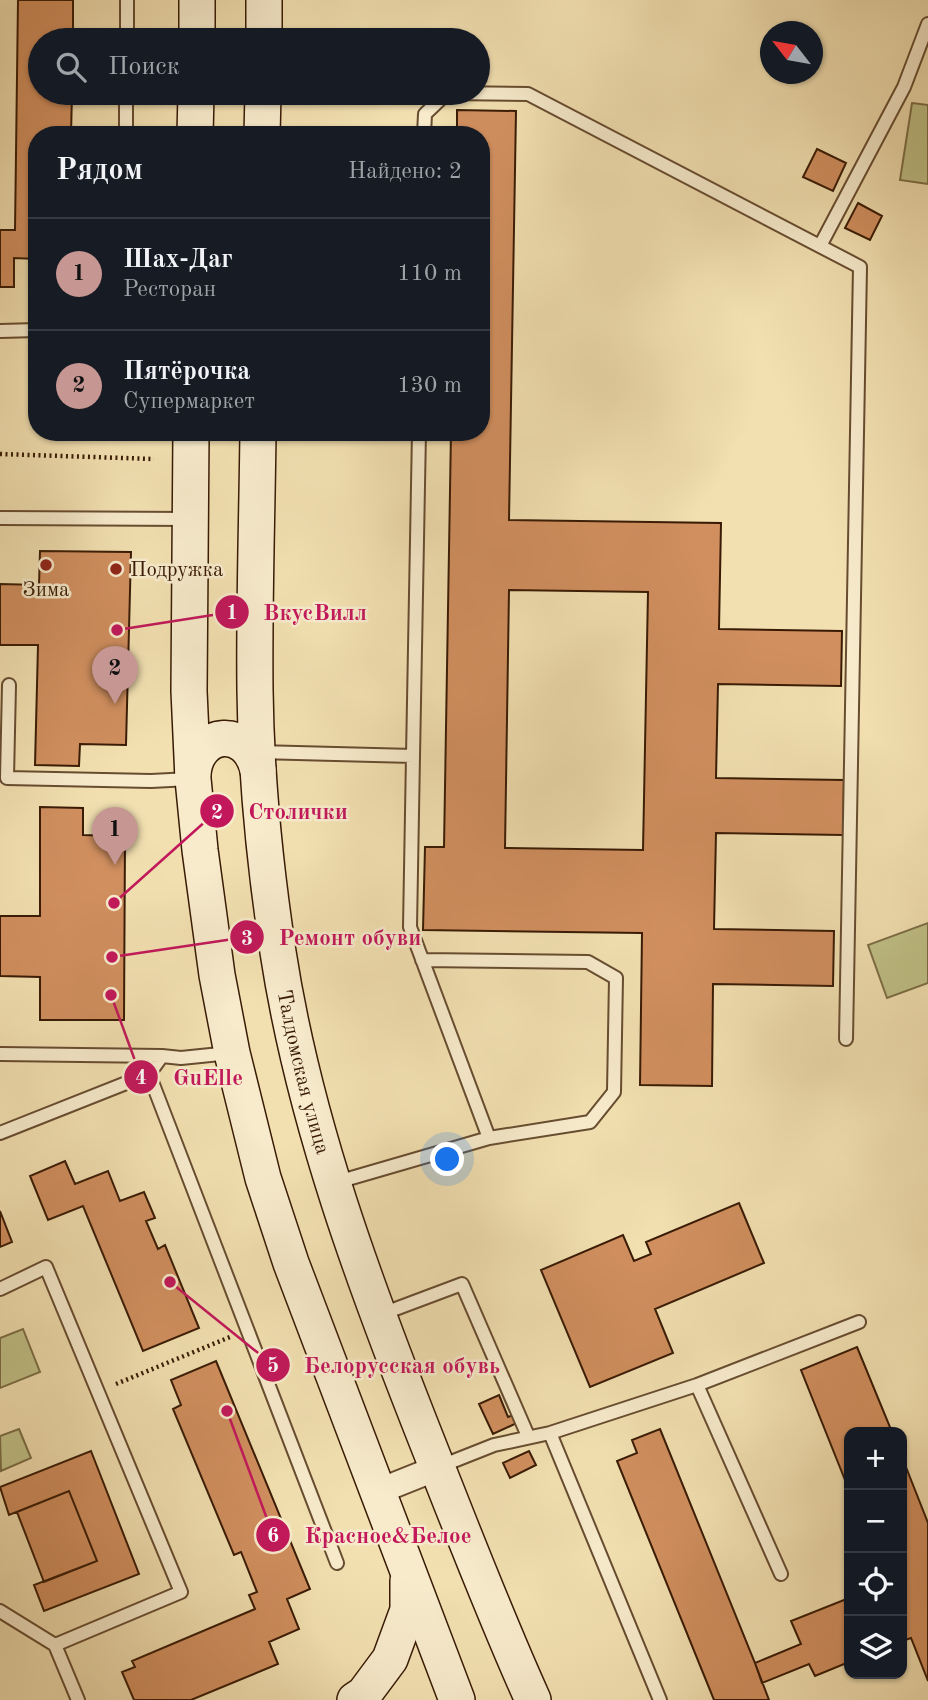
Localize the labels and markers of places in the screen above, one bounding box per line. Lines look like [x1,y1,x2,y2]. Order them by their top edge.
marker: Зима [38,557,54,573]
place label: Подружка [130,560,224,581]
marker: Подружка [108,561,124,577]
place label: Зима [23,580,69,601]
callout: ВкусВилл [214,590,381,634]
pin: 2 [92,646,138,704]
callout: Столички [200,789,362,833]
pin: 1 [92,807,138,865]
callout: Ремонт обуви [230,915,436,959]
callout: GuElle [124,1055,257,1099]
callout: Белорусская обувь [255,1343,515,1387]
callout: Красное&Белое [256,1513,486,1557]

